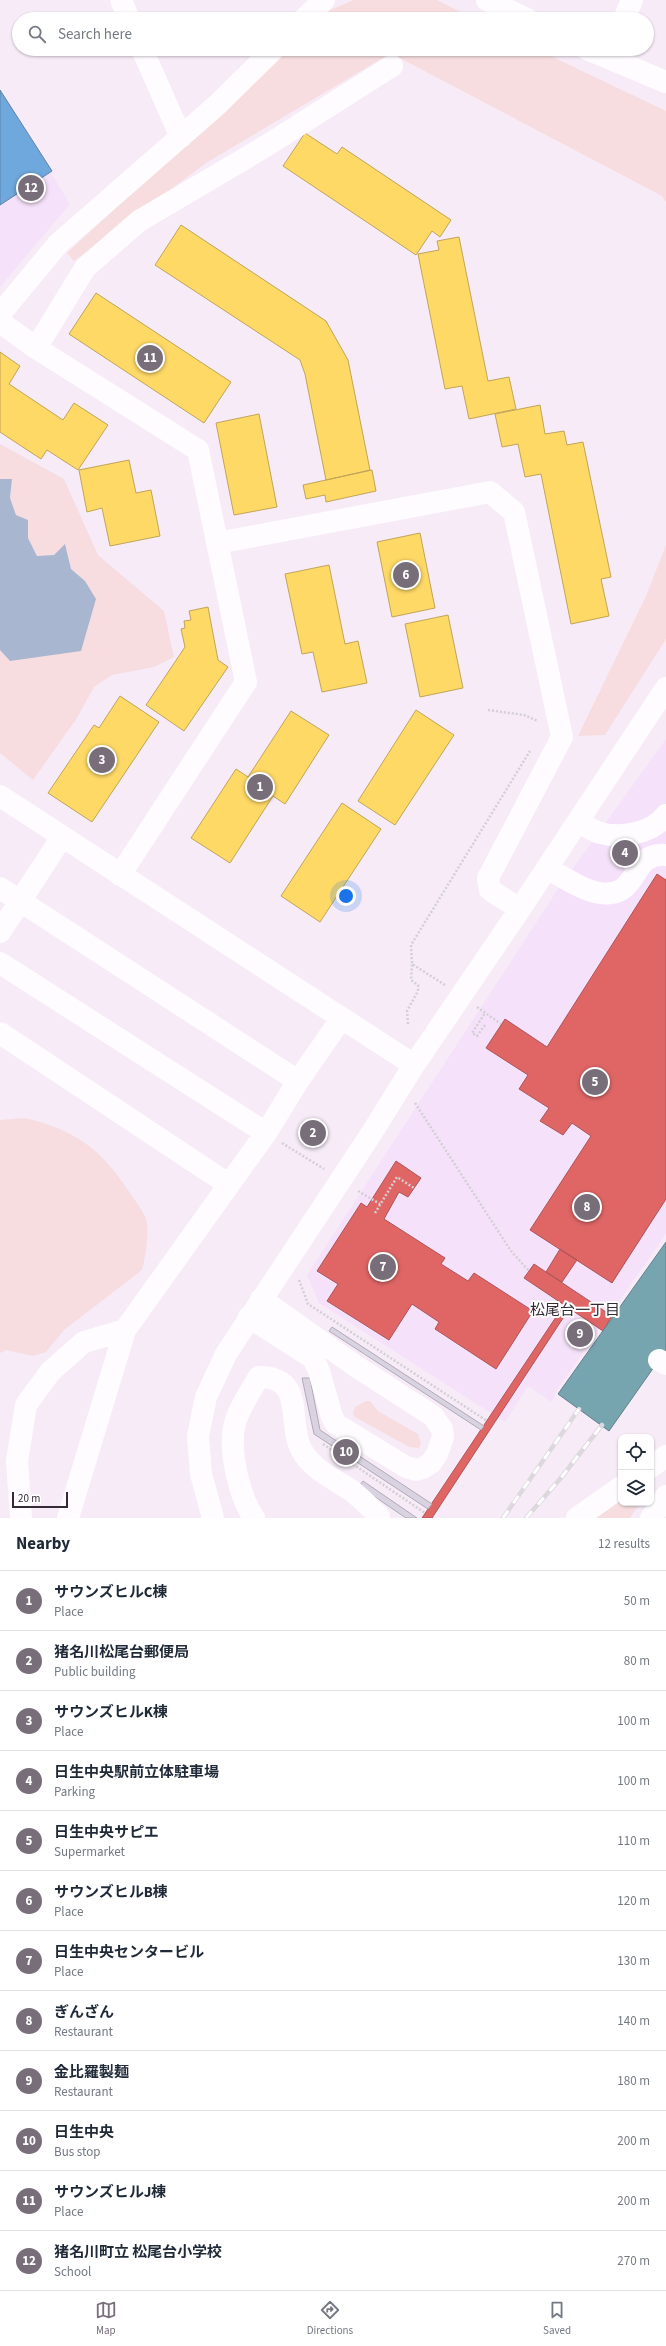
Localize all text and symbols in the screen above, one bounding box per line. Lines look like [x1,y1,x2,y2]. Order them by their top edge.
search box [12,12,654,56]
icon: search [26,23,48,45]
text: Search here [58,24,132,45]
pin: 12 [18,173,44,203]
pin: 11 [137,343,163,373]
pin: 6 [393,560,419,590]
pin: 3 [89,745,115,775]
pin: 1 [247,772,273,802]
pin: 4 [612,838,638,868]
your location [336,886,356,906]
pin: 5 [582,1067,608,1097]
pin: 2 [300,1118,326,1148]
pin: 8 [574,1192,600,1222]
pin: 7 [370,1252,396,1282]
district label: 松尾台一丁目 [530,1300,620,1321]
pin: 9 [567,1319,593,1349]
map controls [618,1434,654,1506]
button: locate [618,1434,654,1470]
pin: 10 [333,1437,359,1467]
button: layers [618,1470,654,1506]
scale bar [12,1490,68,1509]
text: 20 m [18,1491,40,1506]
text: Nearby [16,1532,70,1556]
text: 12 results [598,1535,650,1553]
text: サウンズヒルC棟 [54,1582,167,1603]
text: 1 [26,1592,32,1610]
text: 50 m [624,1592,650,1610]
text: Place [54,1603,83,1621]
text: 猪名川松尾台郵便局 [54,1642,189,1663]
text: 2 [26,1652,32,1670]
text: 80 m [624,1652,650,1670]
text: Public building [54,1663,136,1681]
text: サウンズヒルK棟 [54,1702,168,1723]
text: 3 [26,1712,32,1730]
text: 100 m [617,1712,650,1730]
text: Place [54,1723,83,1741]
text: 日生中央駅前立体駐車場 [54,1762,219,1783]
text: 4 [26,1772,32,1790]
text: 100 m [617,1772,650,1790]
text: Parking [54,1783,95,1801]
text: 日生中央サピエ [54,1822,159,1843]
text: 5 [26,1832,32,1850]
text: 110 m [617,1832,650,1850]
text: Supermarket [54,1843,125,1861]
text: サウンズヒルB棟 [54,1882,168,1903]
text: 6 [26,1892,32,1910]
text: 120 m [617,1892,650,1910]
text: Place [54,1903,83,1921]
text: 日生中央センタービル [54,1942,204,1963]
text: 7 [26,1952,32,1970]
text: 130 m [617,1952,650,1970]
text: Place [54,1963,83,1981]
text: ぎんざん [54,2002,114,2023]
text: 8 [26,2012,32,2030]
text: 140 m [617,2012,650,2030]
text: Restaurant [54,2023,113,2041]
text: 金比羅製麺 [54,2062,129,2083]
text: 9 [26,2072,32,2090]
text: 180 m [617,2072,650,2090]
text: Restaurant [54,2083,113,2101]
text: 日生中央 [54,2122,114,2143]
text: 10 [22,2132,36,2150]
text: 200 m [617,2132,650,2150]
text: Bus stop [54,2143,100,2161]
text: サウンズヒルJ棟 [54,2182,166,2203]
text: 11 [22,2192,36,2210]
text: 200 m [617,2192,650,2210]
text: Place [54,2203,83,2221]
text: 猪名川町立 松尾台小学校 [54,2242,222,2263]
text: 12 [22,2252,36,2270]
text: 270 m [617,2252,650,2270]
text: School [54,2263,91,2281]
tab: Map [95,2299,117,2338]
tab: Directions [307,2299,353,2338]
tab: Saved [543,2299,571,2338]

